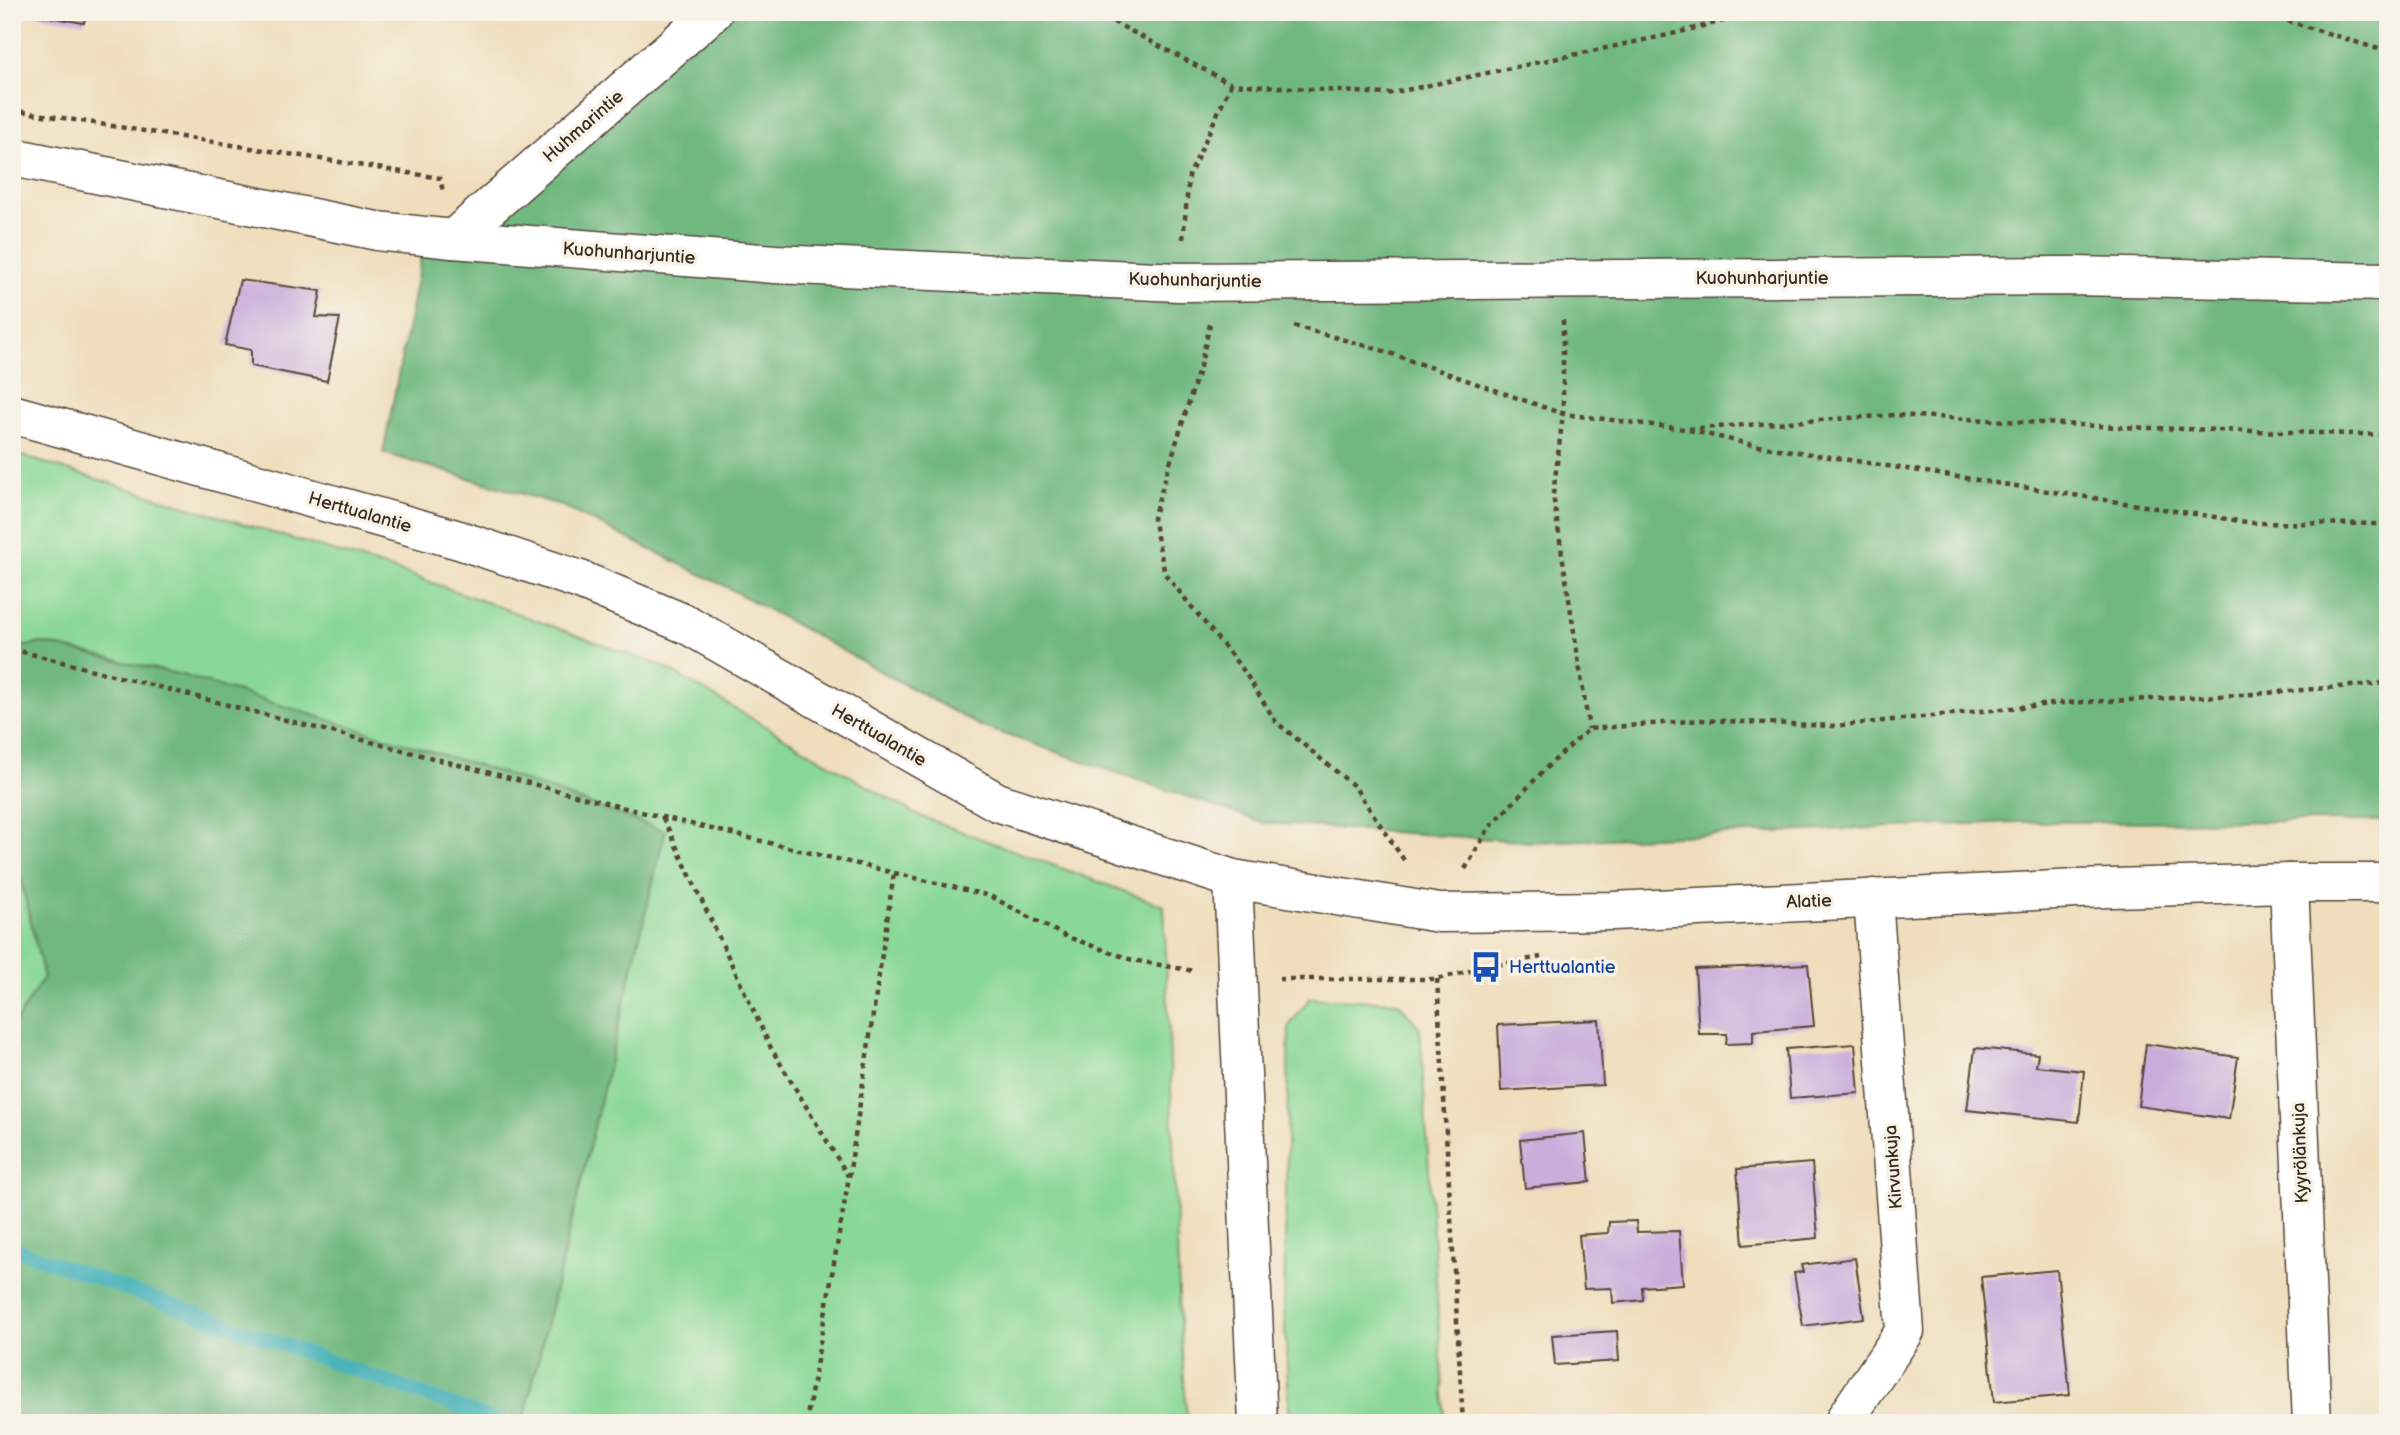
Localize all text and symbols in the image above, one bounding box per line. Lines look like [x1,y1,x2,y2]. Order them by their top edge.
street label: Huhmarintie [539,86,628,167]
street label: Kuohunharjuntie [562,238,696,269]
street label: Kuohunharjuntie [1695,268,1829,289]
street label: Kuohunharjuntie [1128,269,1262,292]
street label: Herttualantie [306,488,414,537]
street label: Herttualantie [827,700,930,771]
street label: Alatie [1786,890,1832,913]
bus stop icon: Herttualantie [1469,950,1503,984]
place label: Herttualantie [1509,957,1616,978]
street label: Kyyrölänkuja [2288,1102,2313,1204]
street label: Kirvunkuja [1880,1124,1907,1210]

